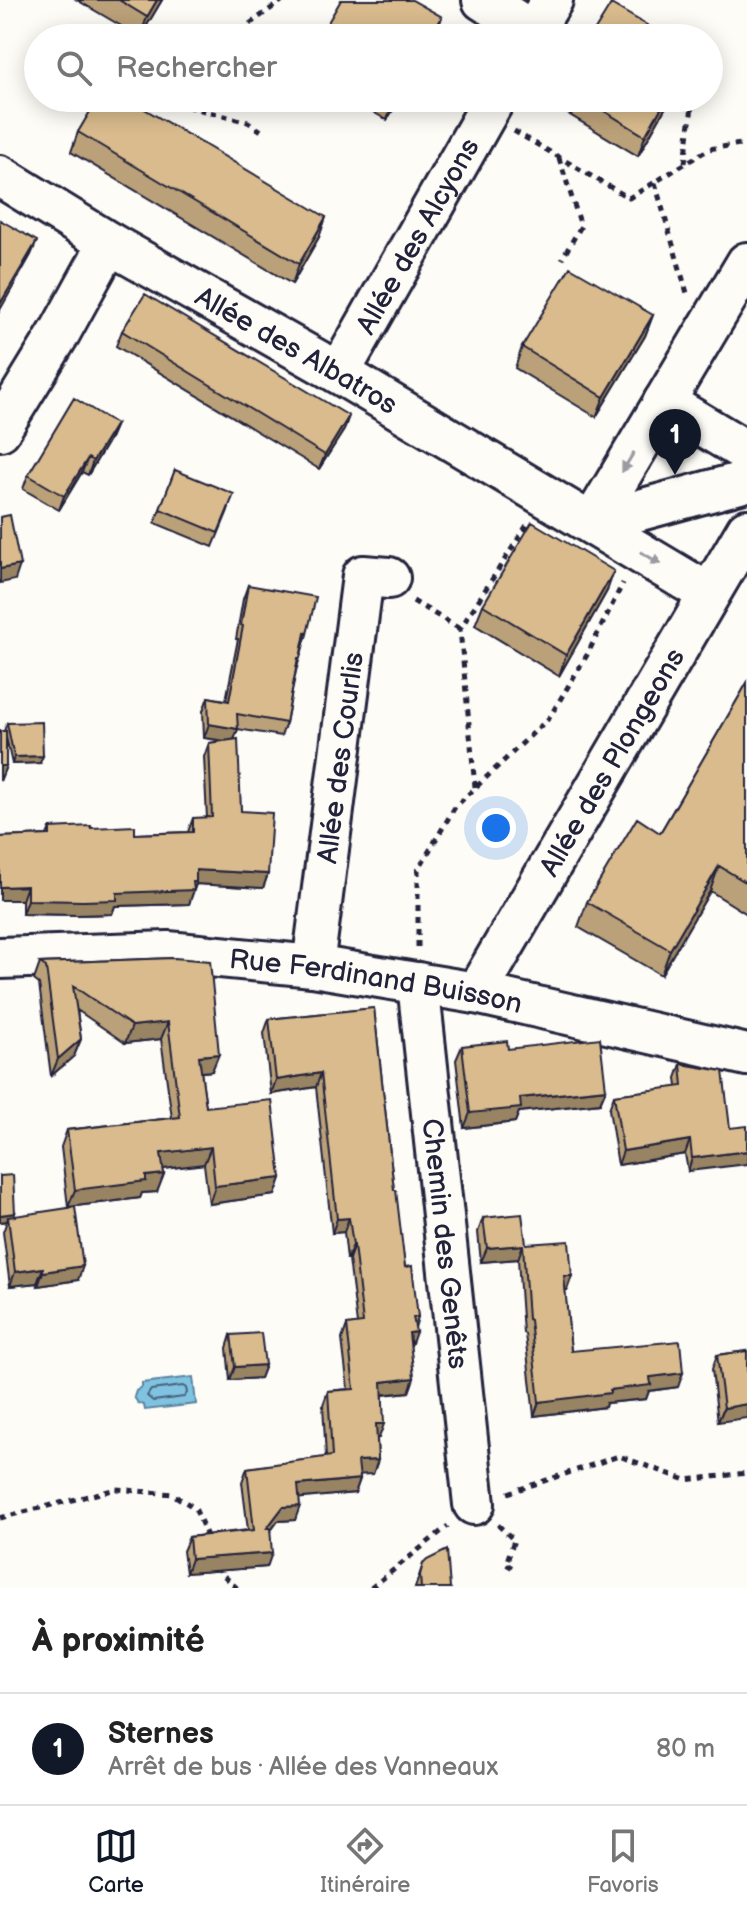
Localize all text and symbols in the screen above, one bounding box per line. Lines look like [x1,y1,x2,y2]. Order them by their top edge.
search box [24,24,723,112]
icon: search [52,46,96,90]
text: Rechercher [116,50,277,86]
street label: Allée des Alcyons [350,132,487,340]
street label: Allée des Albatros [189,280,403,422]
pin: 1 [649,409,701,475]
one-way arrow [621,451,635,473]
one-way arrow [640,550,662,564]
street label: Allée des Plongeons [533,643,692,882]
street label: Allée des Courlis [311,650,371,865]
your location [476,808,516,848]
street label: Rue Ferdinand Buisson [228,943,525,1021]
street label: Chemin des Genêts [415,1117,474,1371]
text: À proximité [32,1620,205,1661]
text: Sternes [108,1716,214,1752]
text: 1 [53,1734,63,1765]
text: 80 m [656,1734,715,1765]
text: Arrêt de bus · Allée des Vanneaux [108,1752,499,1783]
tab: Carte [88,1824,144,1899]
tab: Itinéraire [320,1824,410,1899]
tab: Favoris [587,1824,659,1899]

